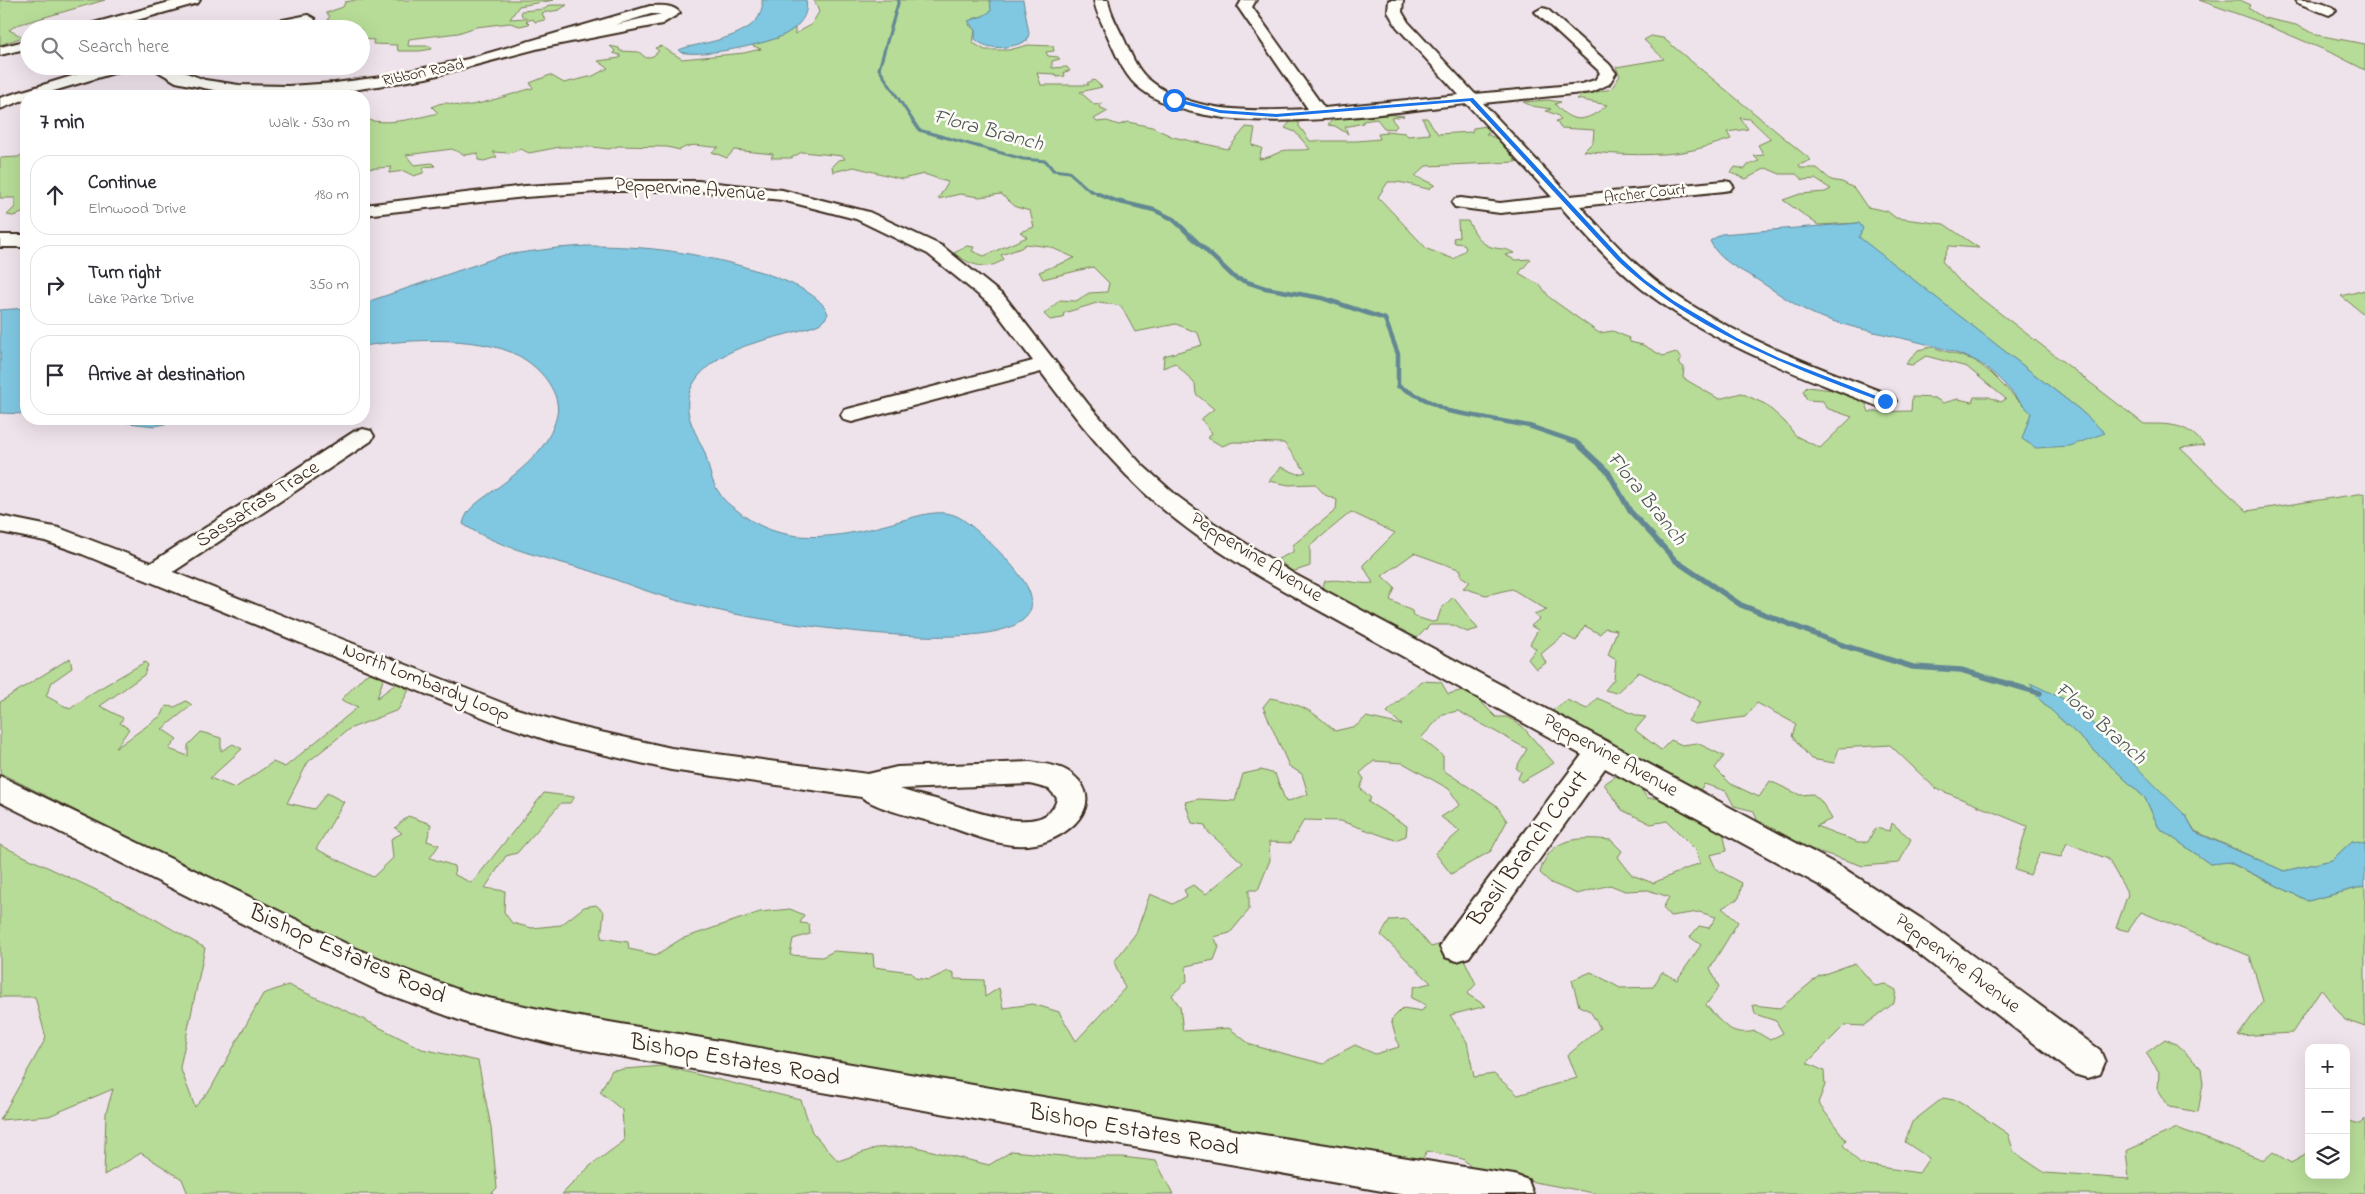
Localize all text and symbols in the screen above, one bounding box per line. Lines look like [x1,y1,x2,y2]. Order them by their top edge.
search box [20,20,370,75]
icon: search [38,34,66,62]
text: Search here [78,34,169,61]
street label: Ribbon Road [380,53,466,93]
route start [1163,89,1186,112]
water label: Flora Branch [930,102,1047,160]
text: 7 min [40,108,84,138]
text: Walk · 530 m [269,111,350,135]
text: Continue [88,170,156,197]
street label: Peppervine Avenue [614,170,766,210]
street label: Archer Court [1603,178,1688,210]
icon: ahead [41,181,69,209]
text: 180 m [315,183,349,207]
text: Elmwood Drive [88,197,186,221]
text: Turn right [88,260,161,287]
icon: right [41,271,69,299]
text: 350 m [310,273,349,297]
text: Lake Parke Drive [88,287,194,311]
icon: arrive [41,361,69,389]
text: Arrive at destination [88,362,245,389]
route end [1874,390,1897,413]
water label: Flora Branch [1599,446,1694,553]
street label: Sassafras Trace [191,454,325,556]
street label: Peppervine Avenue [1184,506,1328,610]
street label: North Lombardy Loop [338,636,514,730]
water label: Flora Branch [2048,676,2153,773]
street label: Peppervine Avenue [1537,707,1683,805]
street label: Basil Branch Court [1459,763,1598,936]
street label: Bishop Estates Road [242,895,452,1014]
street label: Peppervine Avenue [1888,907,2026,1021]
street label: Bishop Estates Road [626,1025,843,1097]
map controls [2305,1044,2350,1179]
button: + [2305,1044,2350,1089]
button: − [2305,1089,2350,1134]
street label: Bishop Estates Road [1025,1095,1242,1167]
button: layers [2305,1134,2350,1179]

